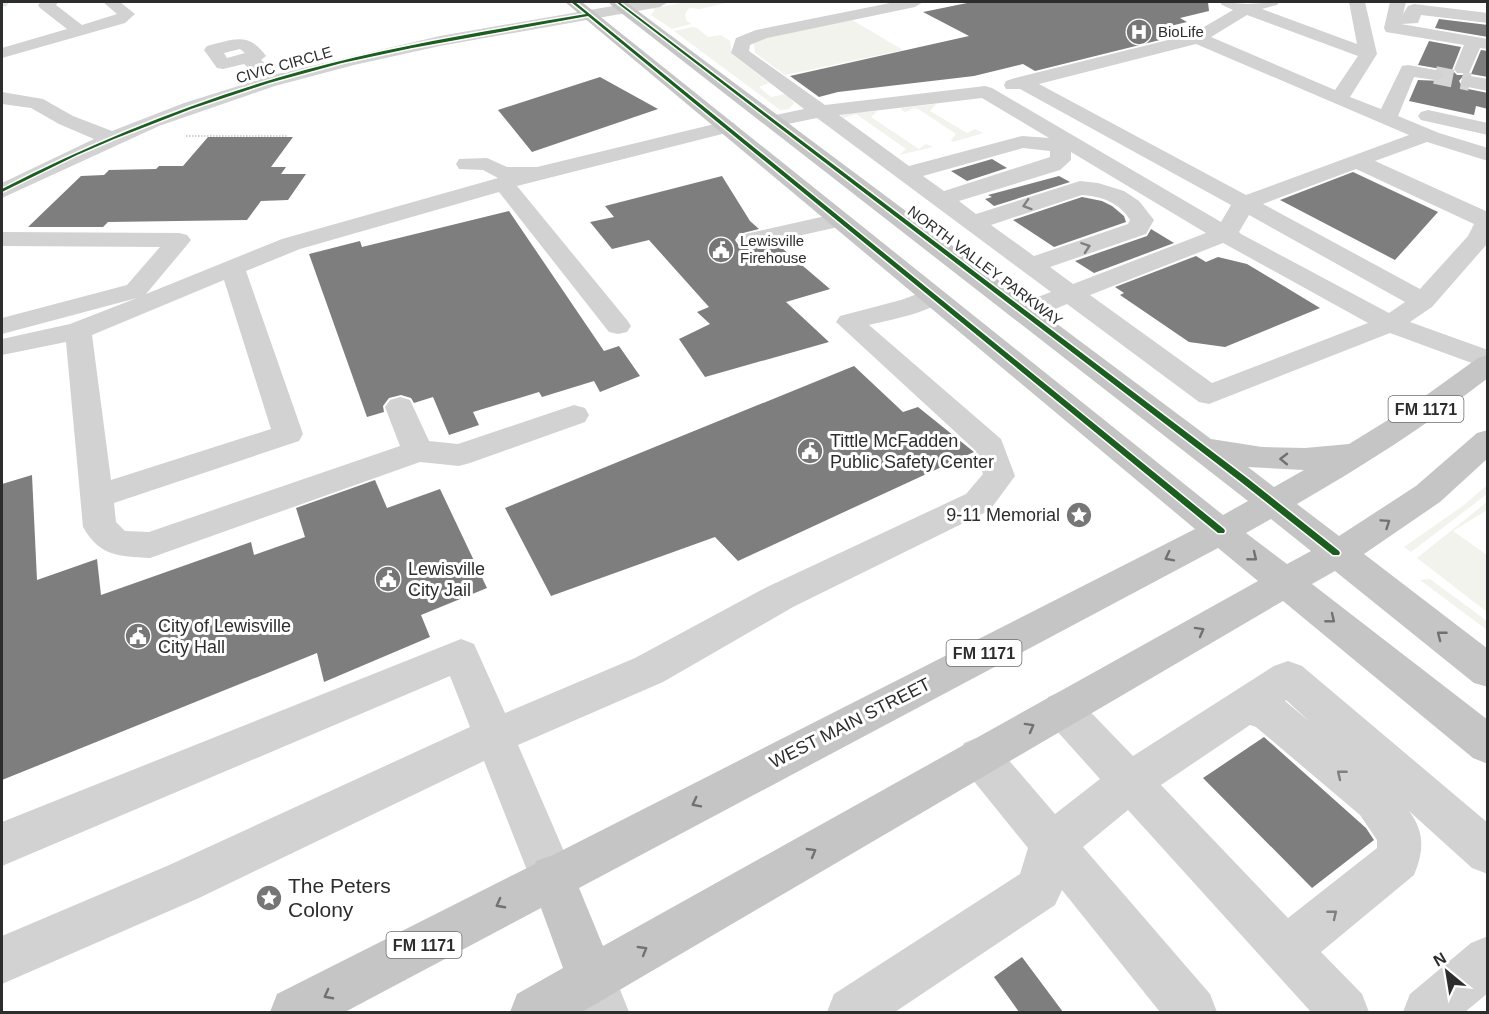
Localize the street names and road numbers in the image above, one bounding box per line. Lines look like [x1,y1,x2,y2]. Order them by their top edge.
street label: CIVIC CIRCLE [234,43,334,86]
street label: NORTH VALLEY PARKWAY [905,202,1066,329]
road number: FM 1171 [1388,396,1464,422]
road number: FM 1171 [946,640,1022,666]
street label: WEST MAIN STREET [766,674,934,772]
road number: FM 1171 [386,932,462,958]

